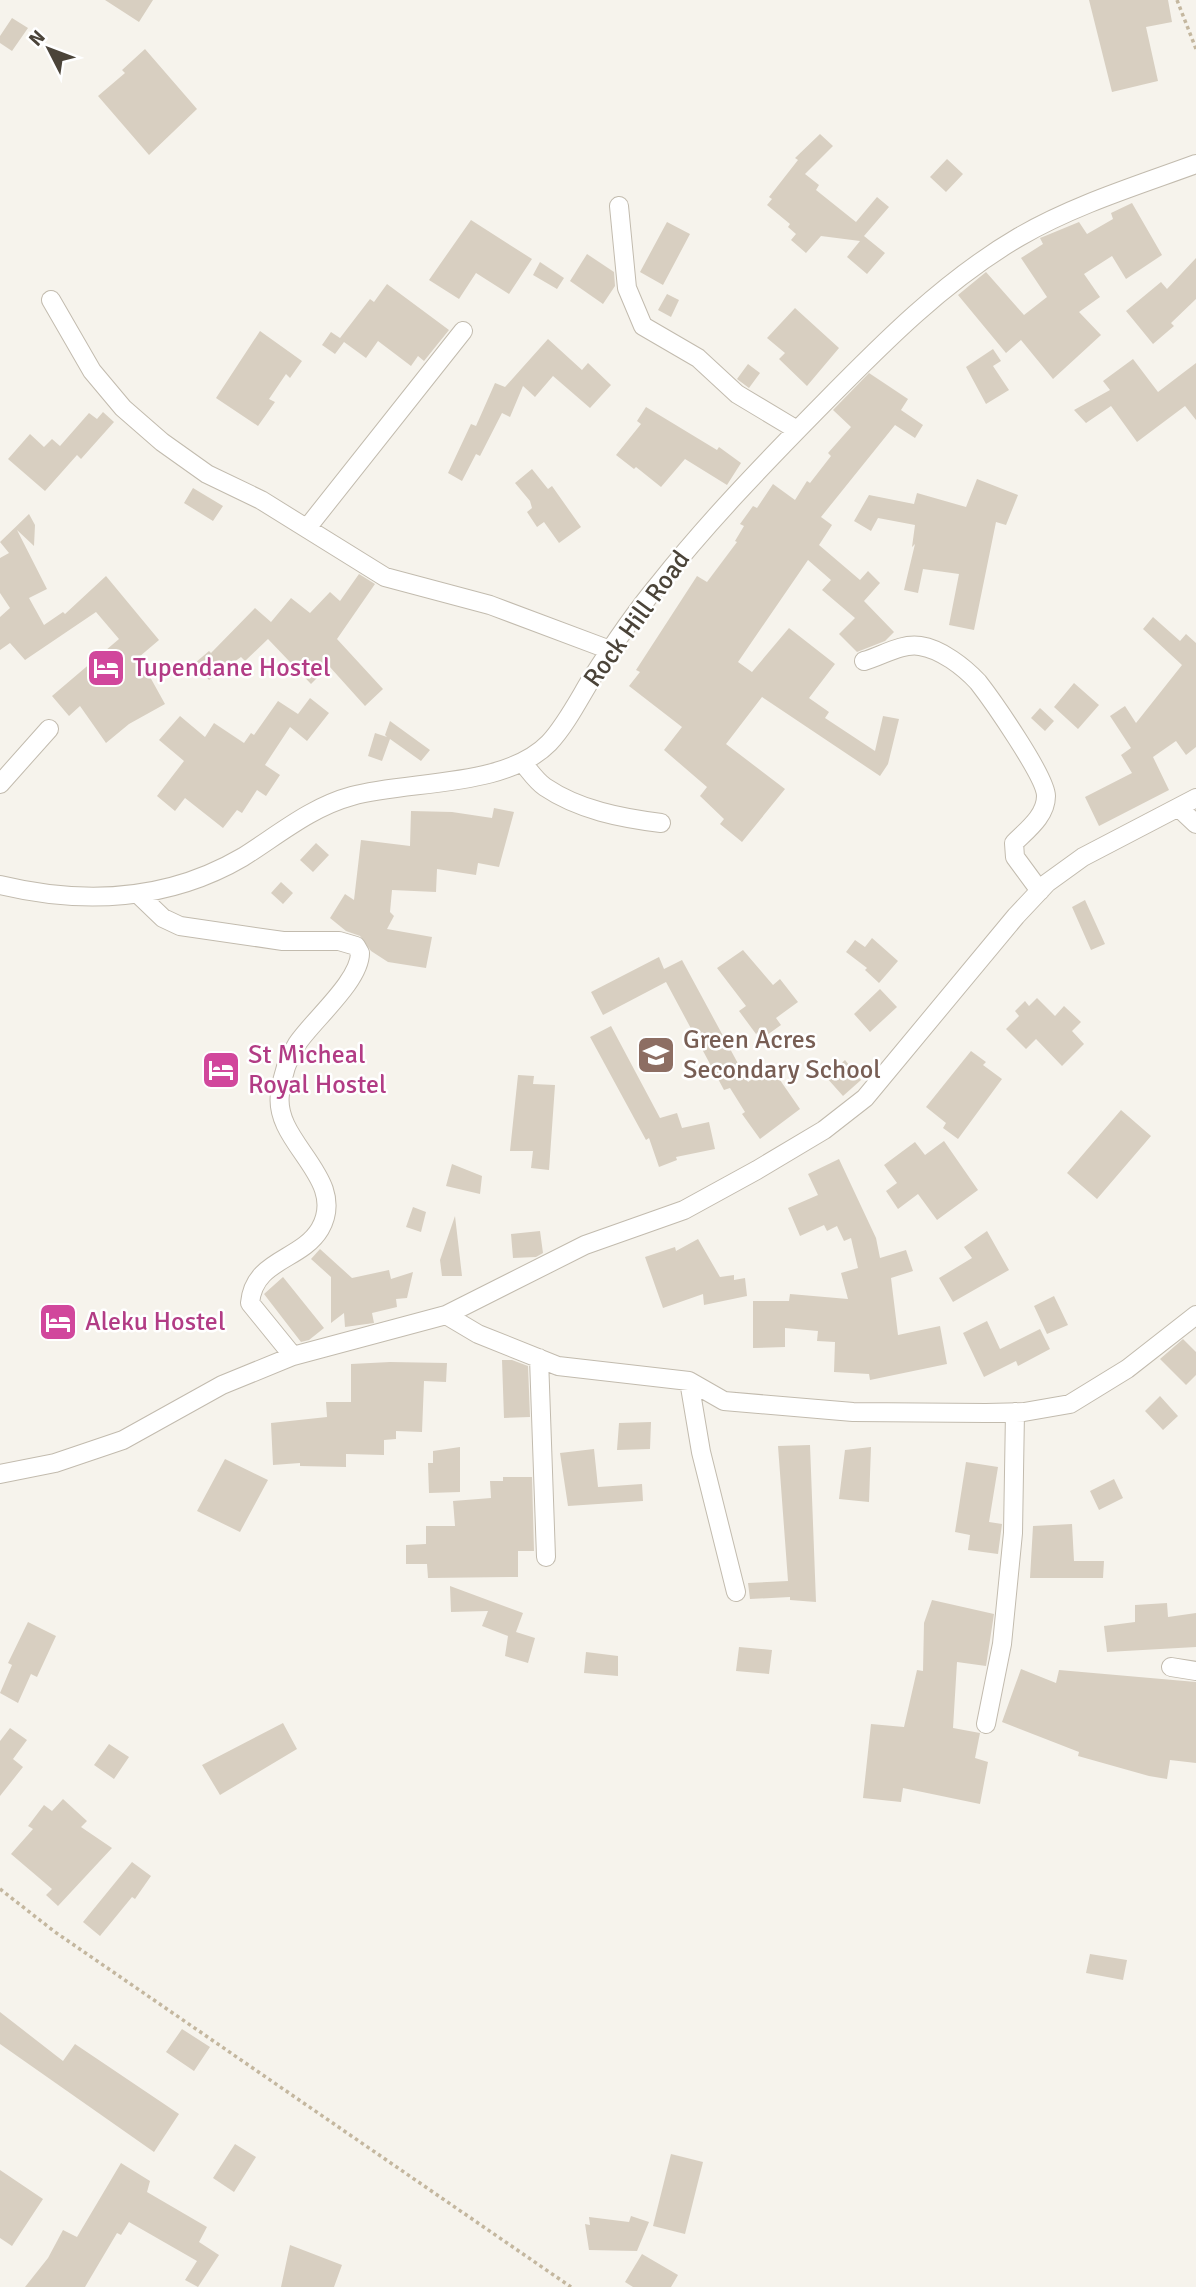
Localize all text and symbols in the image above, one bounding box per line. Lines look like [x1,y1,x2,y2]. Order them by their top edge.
north arrow [14,14,84,84]
text: N [24,25,50,51]
street label: Rock Hill Road [577,545,697,693]
hotel icon: Tupendane Hostel [85,647,127,689]
place label: Tupendane Hostel [133,652,331,684]
place label: Green Acres Secondary School [683,1024,881,1086]
school or university icon: Green Acres Secondary School [635,1034,677,1076]
place label: St Micheal Royal Hostel [248,1039,387,1101]
hotel icon: St Micheal Royal Hostel [200,1049,242,1091]
hotel icon: Aleku Hostel [37,1301,79,1343]
place label: Aleku Hostel [85,1306,226,1338]

